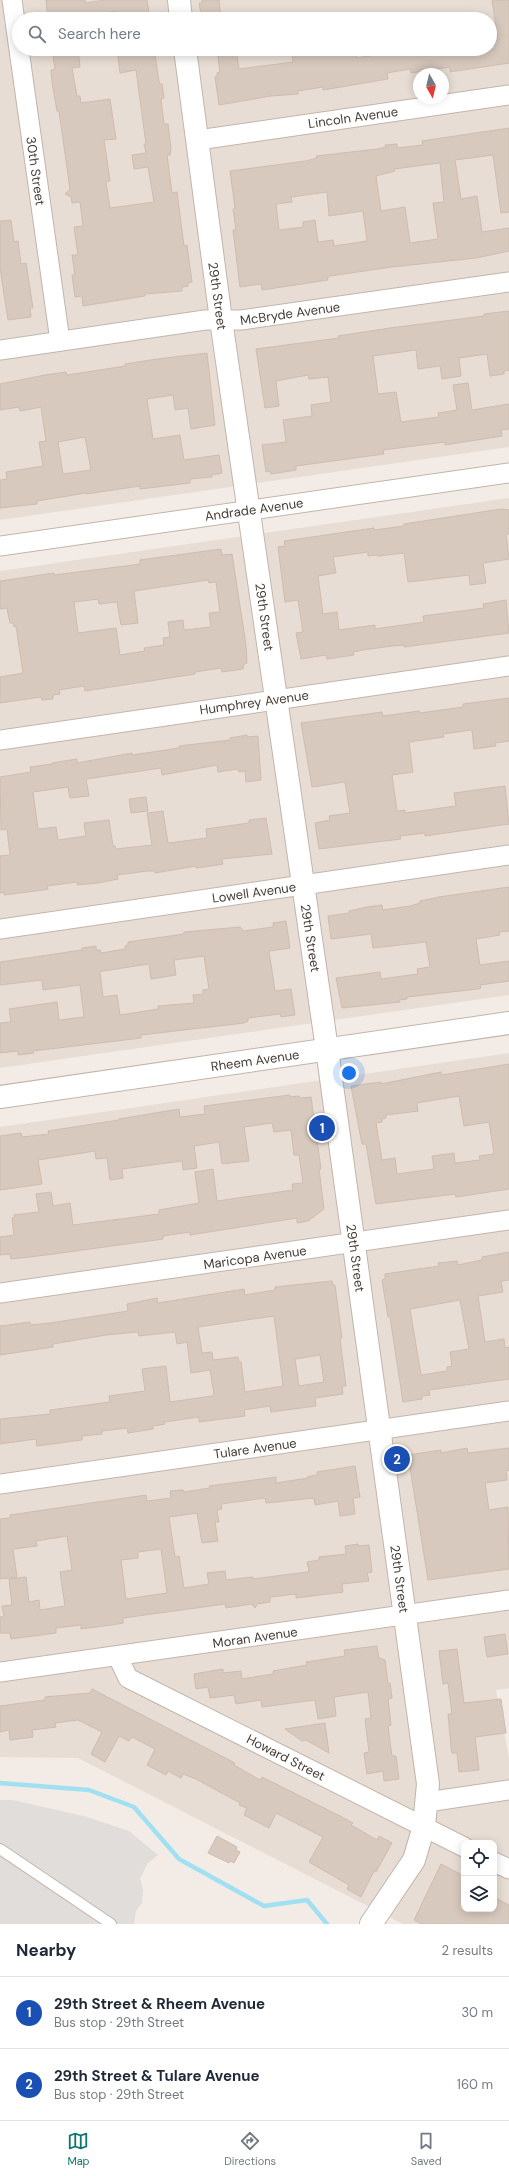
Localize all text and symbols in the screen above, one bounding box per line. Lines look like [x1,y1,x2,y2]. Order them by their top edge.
search box [12,12,497,56]
icon: search [26,23,48,45]
text: Search here [58,24,141,44]
north arrow [413,68,449,104]
street label: Lincoln Avenue [307,103,399,132]
street label: 30th Street [22,135,49,207]
street label: 29th Street [204,261,231,331]
street label: McBryde Avenue [239,298,341,329]
street label: Andrade Avenue [204,494,304,525]
street label: 29th Street [251,582,278,652]
street label: Humphrey Avenue [198,686,310,719]
street label: Lowell Avenue [211,878,297,907]
street label: 29th Street [297,903,324,973]
street label: Rheem Avenue [210,1046,300,1075]
your location [339,1063,359,1083]
pin: 1 [309,1113,335,1143]
street label: 29th Street [342,1223,369,1293]
street label: Maricopa Avenue [202,1242,308,1273]
street label: Tulare Avenue [212,1434,298,1463]
pin: 2 [384,1444,410,1474]
street label: 29th Street [386,1544,413,1614]
street label: Moran Avenue [211,1623,299,1652]
street label: Howard Street [244,1730,328,1785]
map controls [461,1840,497,1912]
button: locate [461,1840,497,1876]
button: layers [461,1876,497,1912]
text: Nearby [16,1939,76,1961]
text: 2 results [442,1942,493,1959]
text: 29th Street & Rheem Avenue [54,1994,265,2014]
text: 1 [27,2004,31,2021]
text: 30 m [461,2004,493,2021]
text: Bus stop · 29th Street [54,2014,184,2031]
text: 29th Street & Tulare Avenue [54,2066,259,2086]
text: 2 [25,2076,33,2093]
text: 160 m [457,2076,493,2093]
text: Bus stop · 29th Street [54,2086,184,2103]
tab: Map [67,2130,90,2168]
tab: Directions [224,2130,276,2168]
tab: Saved [411,2130,442,2168]

